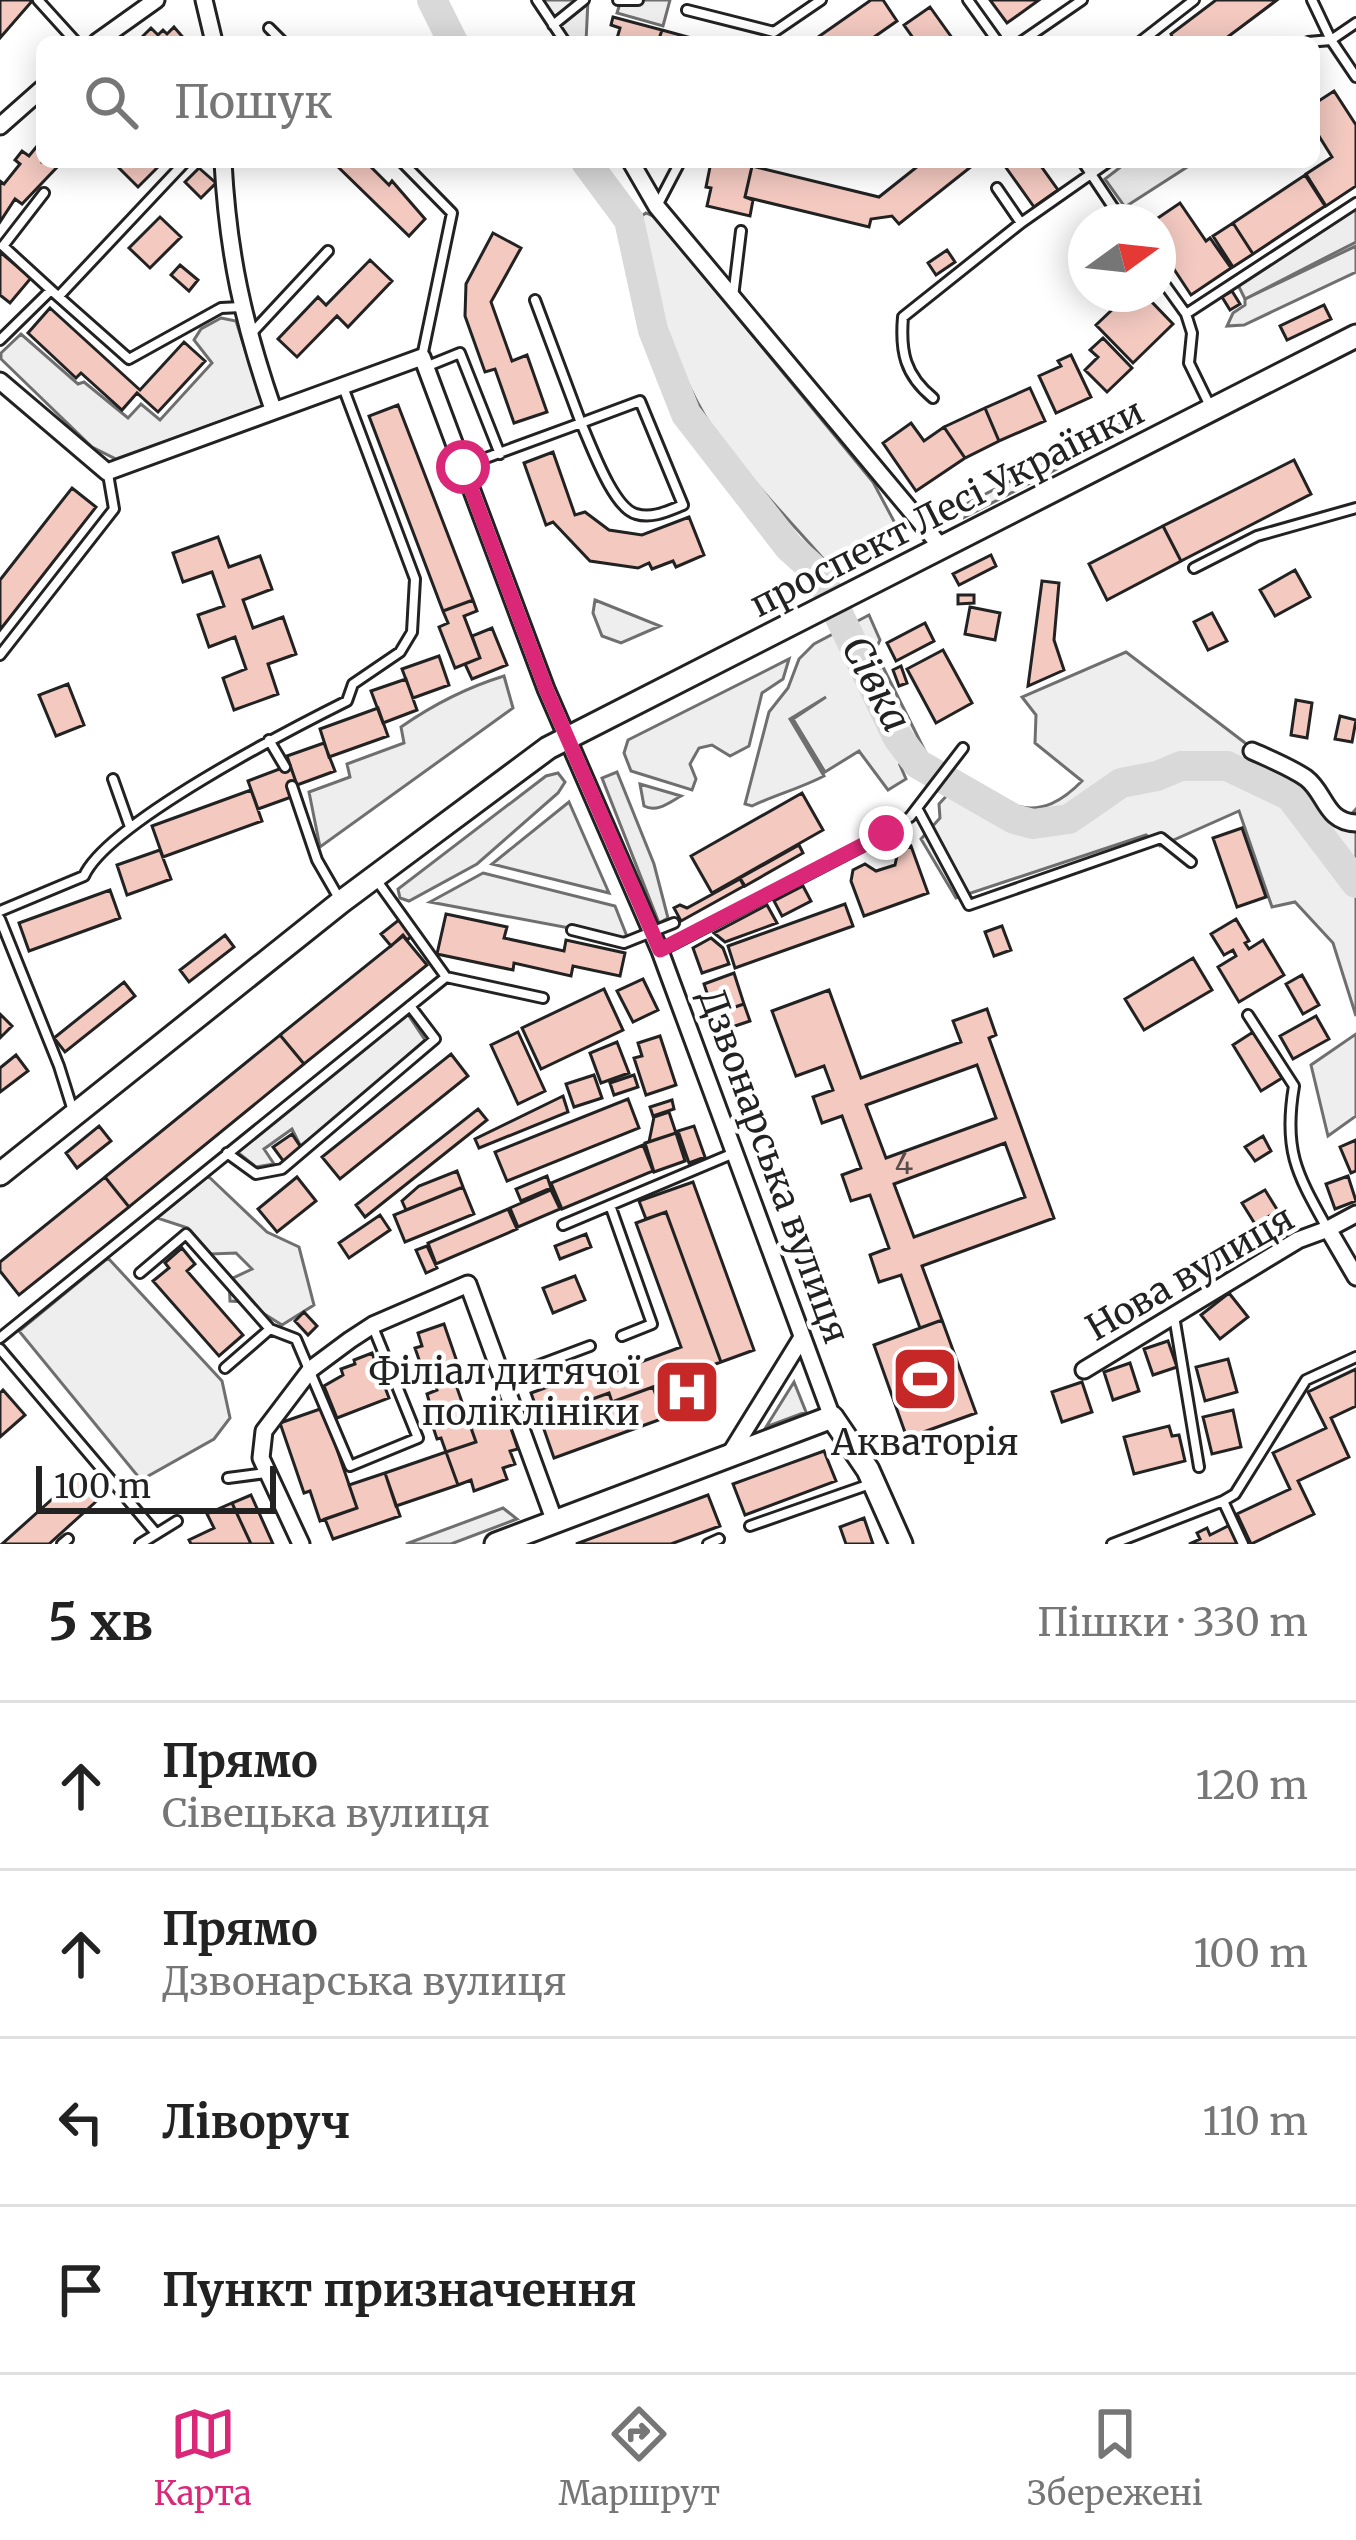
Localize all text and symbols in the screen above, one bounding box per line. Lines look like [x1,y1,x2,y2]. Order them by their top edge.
search box [36,36,1320,168]
icon: search [78,69,144,135]
text: Пошук [174,74,332,130]
north arrow [1068,204,1176,312]
street label: проспект Лесі Українки [743,389,1151,627]
route start [436,440,490,494]
water label: Сівка [831,628,921,740]
route end [859,806,913,860]
street label: Дзвонарська вулиця [689,983,859,1349]
house number: 4 [895,1144,913,1182]
street label: Нова вулиця [1078,1195,1302,1351]
sports icon: Акваторія [890,1344,960,1414]
place label: Філіал дитячої поліклініки [368,1349,640,1435]
hospital icon: Філіал дитячої поліклініки [652,1357,722,1427]
place label: Акваторія [830,1420,1019,1465]
scale bar [36,1460,276,1513]
text: 100 m [54,1466,151,1507]
text: 5 хв [48,1590,153,1654]
text: Пішки · 330 m [1037,1598,1308,1647]
text: Прямо [162,1733,318,1789]
icon: ahead [48,1753,114,1819]
text: 120 m [1195,1761,1308,1810]
text: Сівецька вулиця [162,1789,490,1838]
text: Прямо [162,1901,318,1957]
icon: ahead [48,1921,114,1987]
text: 100 m [1193,1929,1308,1978]
text: Дзвонарська вулиця [162,1957,567,2006]
icon: left [48,2089,114,2155]
text: Ліворуч [162,2094,350,2150]
text: 110 m [1203,2097,1308,2146]
icon: arrive [48,2257,114,2323]
text: Пункт призначення [162,2262,637,2318]
tab: Карта [153,2401,252,2514]
tab: Маршрут [558,2401,720,2514]
tab: Збережені [1027,2401,1203,2514]

